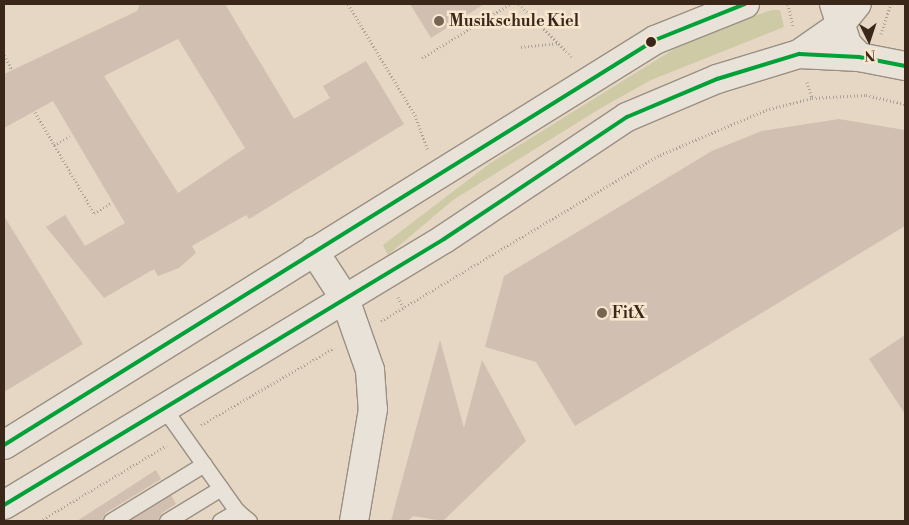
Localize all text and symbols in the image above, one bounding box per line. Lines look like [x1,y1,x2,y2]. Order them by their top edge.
place label: Musikschule Kiel [449,11,579,31]
marker: Musikschule Kiel [433,15,445,27]
north arrow [844,15,894,65]
unlabelled marker [646,37,656,47]
text: N [864,46,876,64]
place label: FitX [612,303,645,323]
marker: FitX [596,307,608,319]

